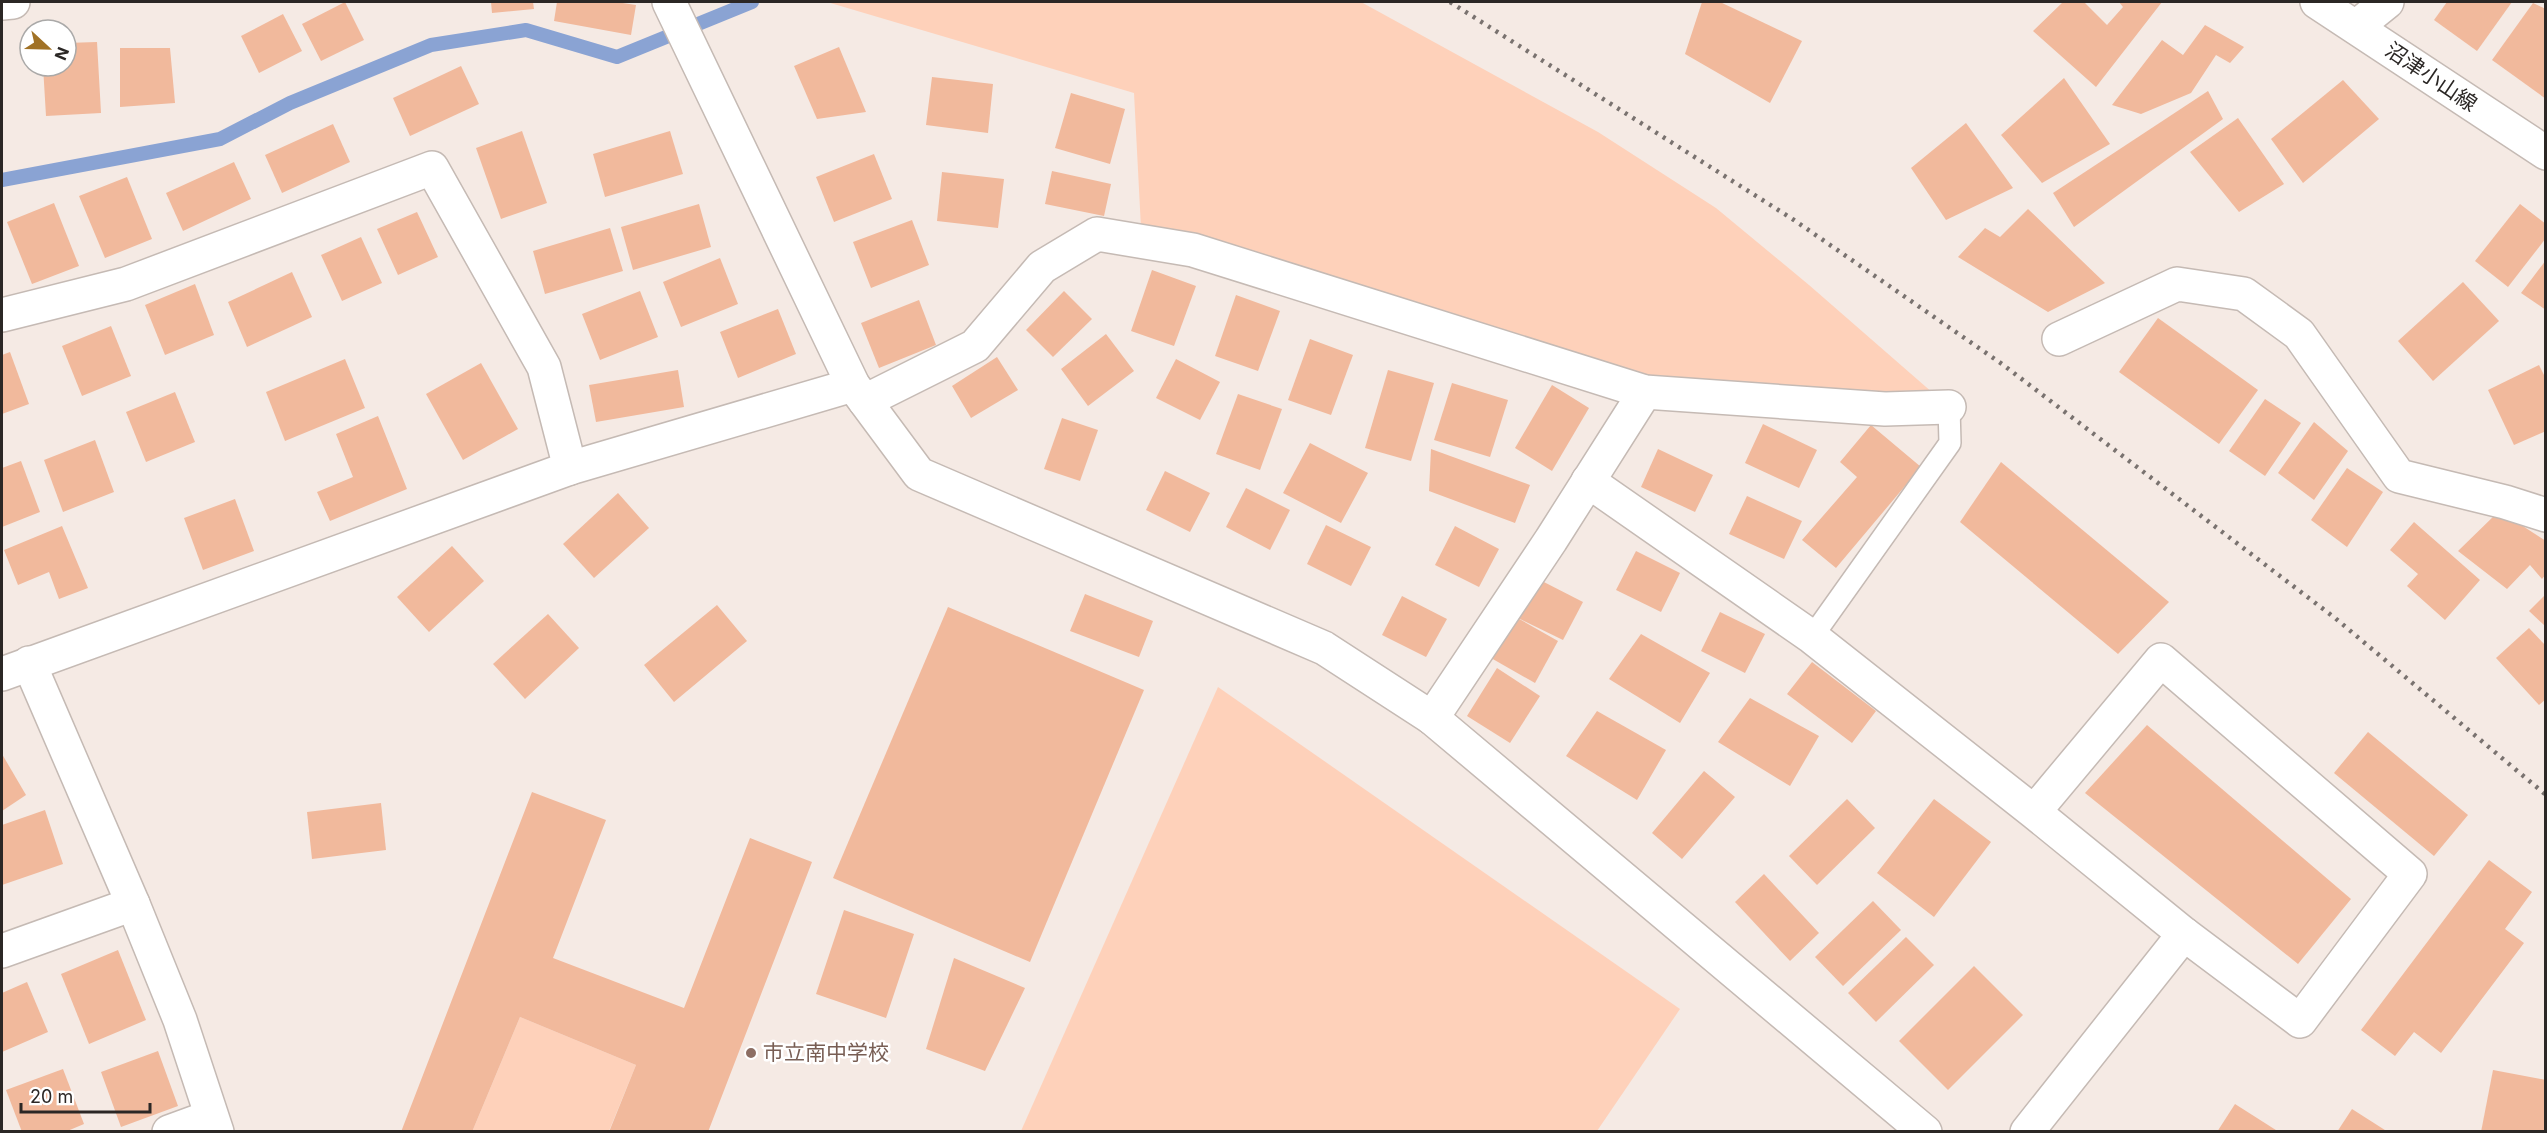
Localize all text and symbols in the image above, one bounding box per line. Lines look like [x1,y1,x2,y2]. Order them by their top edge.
north arrow [18,18,78,78]
street label: 沼津小山線 [2381,37,2482,116]
text: N [50,44,73,63]
place label: 市立南中学校 [763,1040,889,1065]
marker: 市立南中学校 [744,1046,758,1060]
scale bar [21,1076,150,1114]
text: 20 m [30,1086,73,1107]

